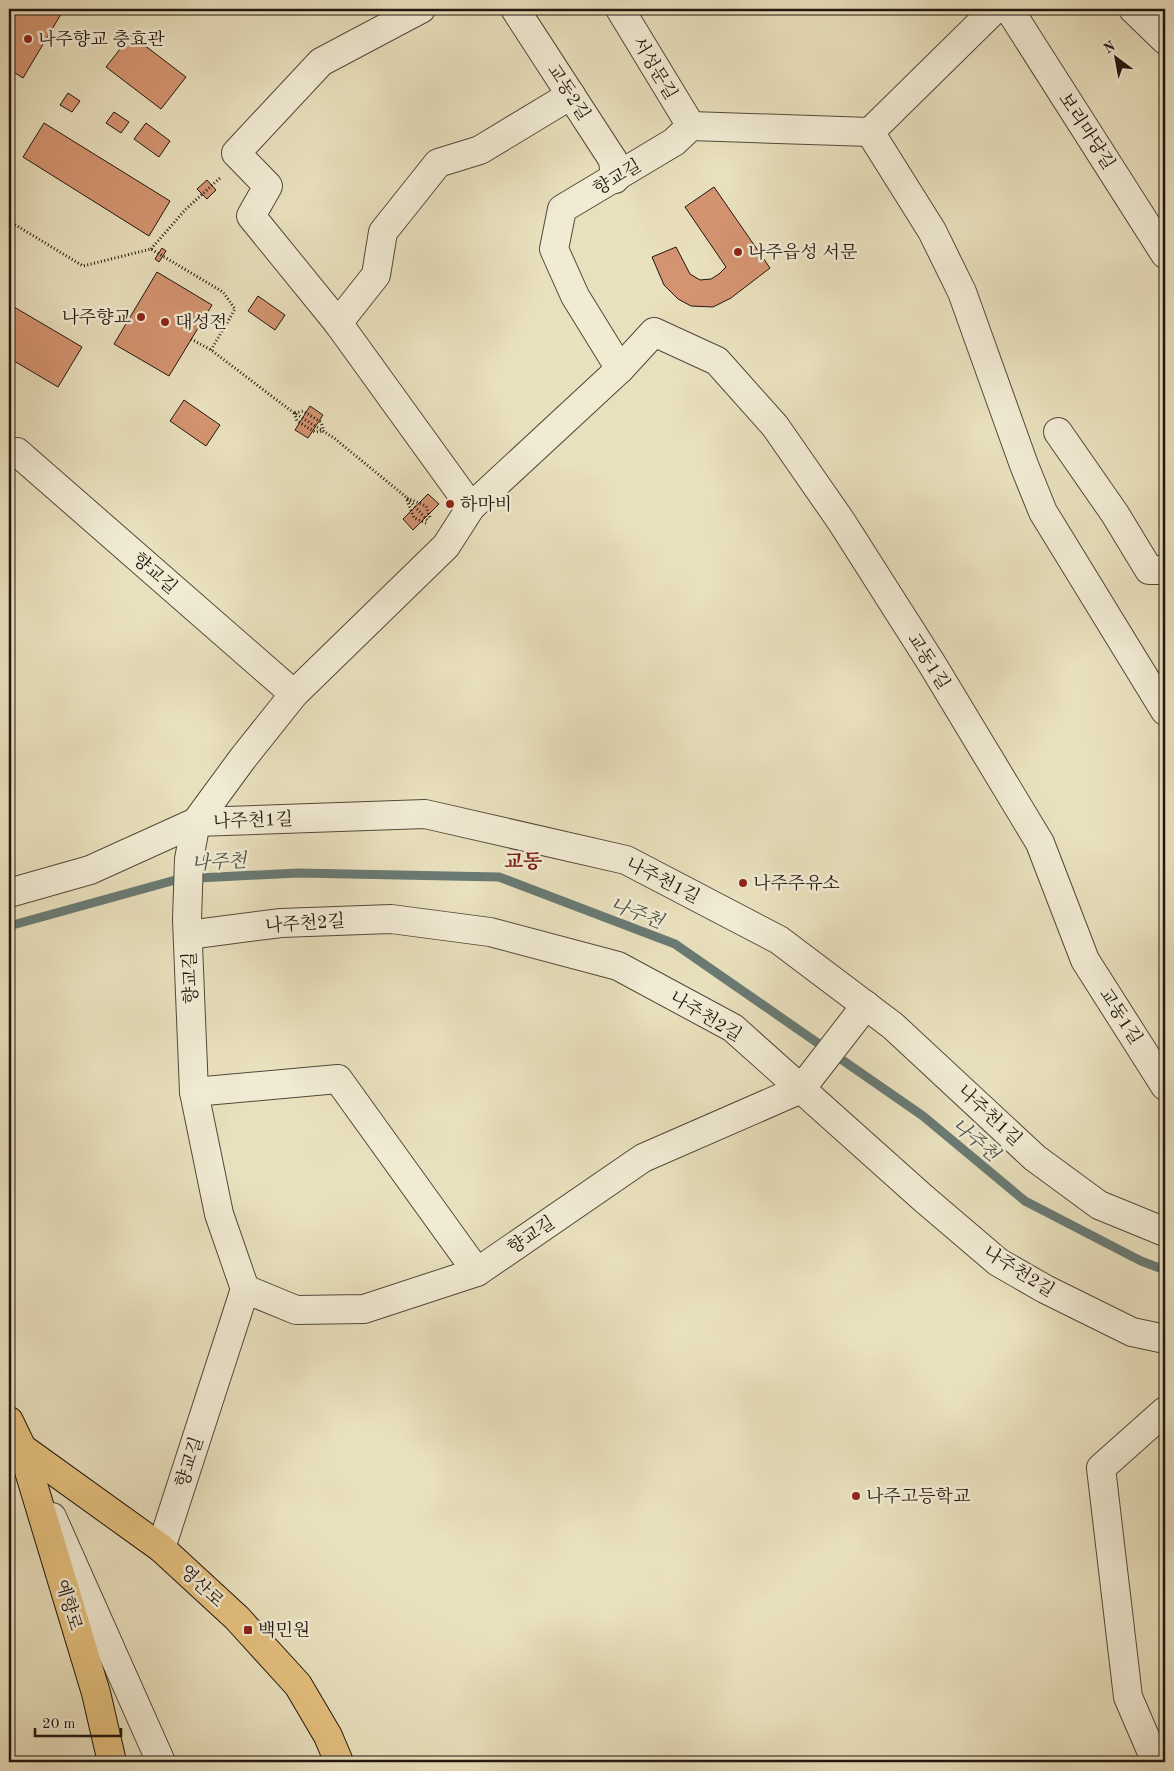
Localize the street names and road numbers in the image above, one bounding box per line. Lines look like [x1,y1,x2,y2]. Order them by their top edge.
street label: 서성문길 [629,34,681,103]
street label: 교동2길 [544,61,594,124]
street label: 보리마당길 [1055,90,1118,173]
street label: 향교길 [590,156,645,199]
street label: 향교길 [129,549,181,598]
street label: 교동1길 [904,630,953,693]
street label: 나주천1길 [213,810,293,831]
street label: 나주천1길 [623,854,703,907]
street label: 나주천2길 [264,911,346,936]
street label: 향교길 [180,952,201,1004]
street label: 교동1길 [1096,985,1146,1048]
street label: 나주천2길 [667,988,745,1045]
street label: 나주천1길 [953,1080,1027,1150]
street label: 향교길 [504,1213,558,1258]
street label: 나주천2길 [980,1242,1058,1301]
street label: 향교길 [172,1434,207,1490]
street label: 영산로 [176,1562,227,1611]
street label: 예향로 [52,1577,85,1633]

